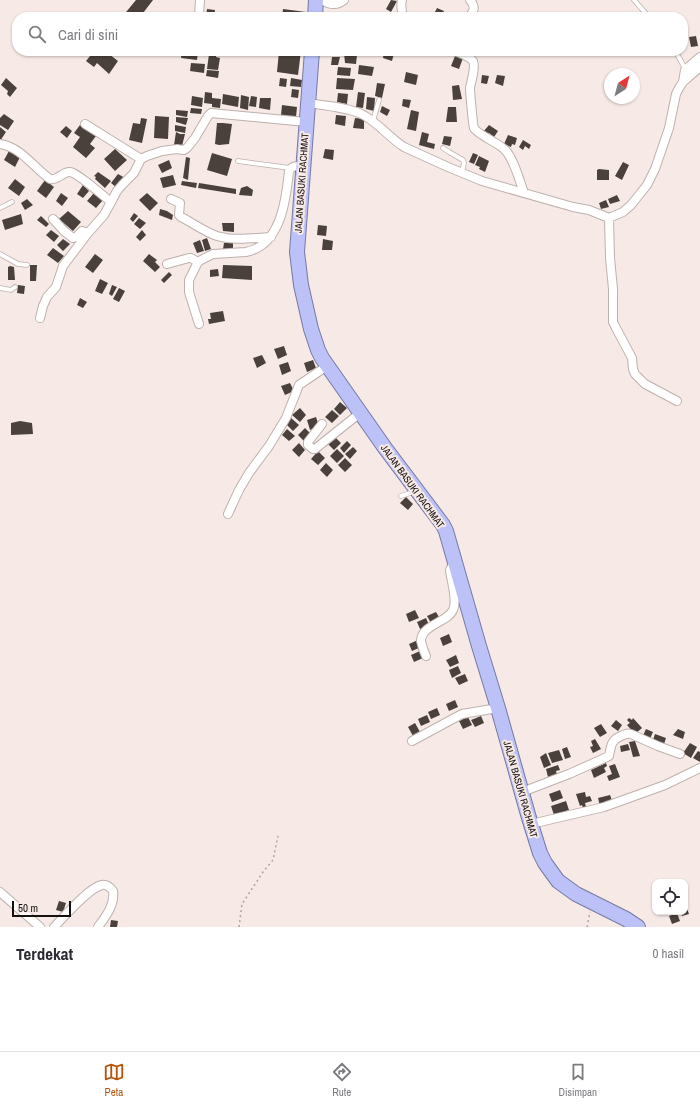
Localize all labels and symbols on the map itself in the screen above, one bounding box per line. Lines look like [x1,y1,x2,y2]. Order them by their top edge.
north arrow [604,68,640,104]
street label: JALAN BASUKI RACHMAT [292,133,311,233]
street label: JALAN BASUKI RACHMAT [378,442,447,531]
street label: JALAN BASUKI RACHMAT [500,739,541,839]
scale bar [12,899,71,918]

